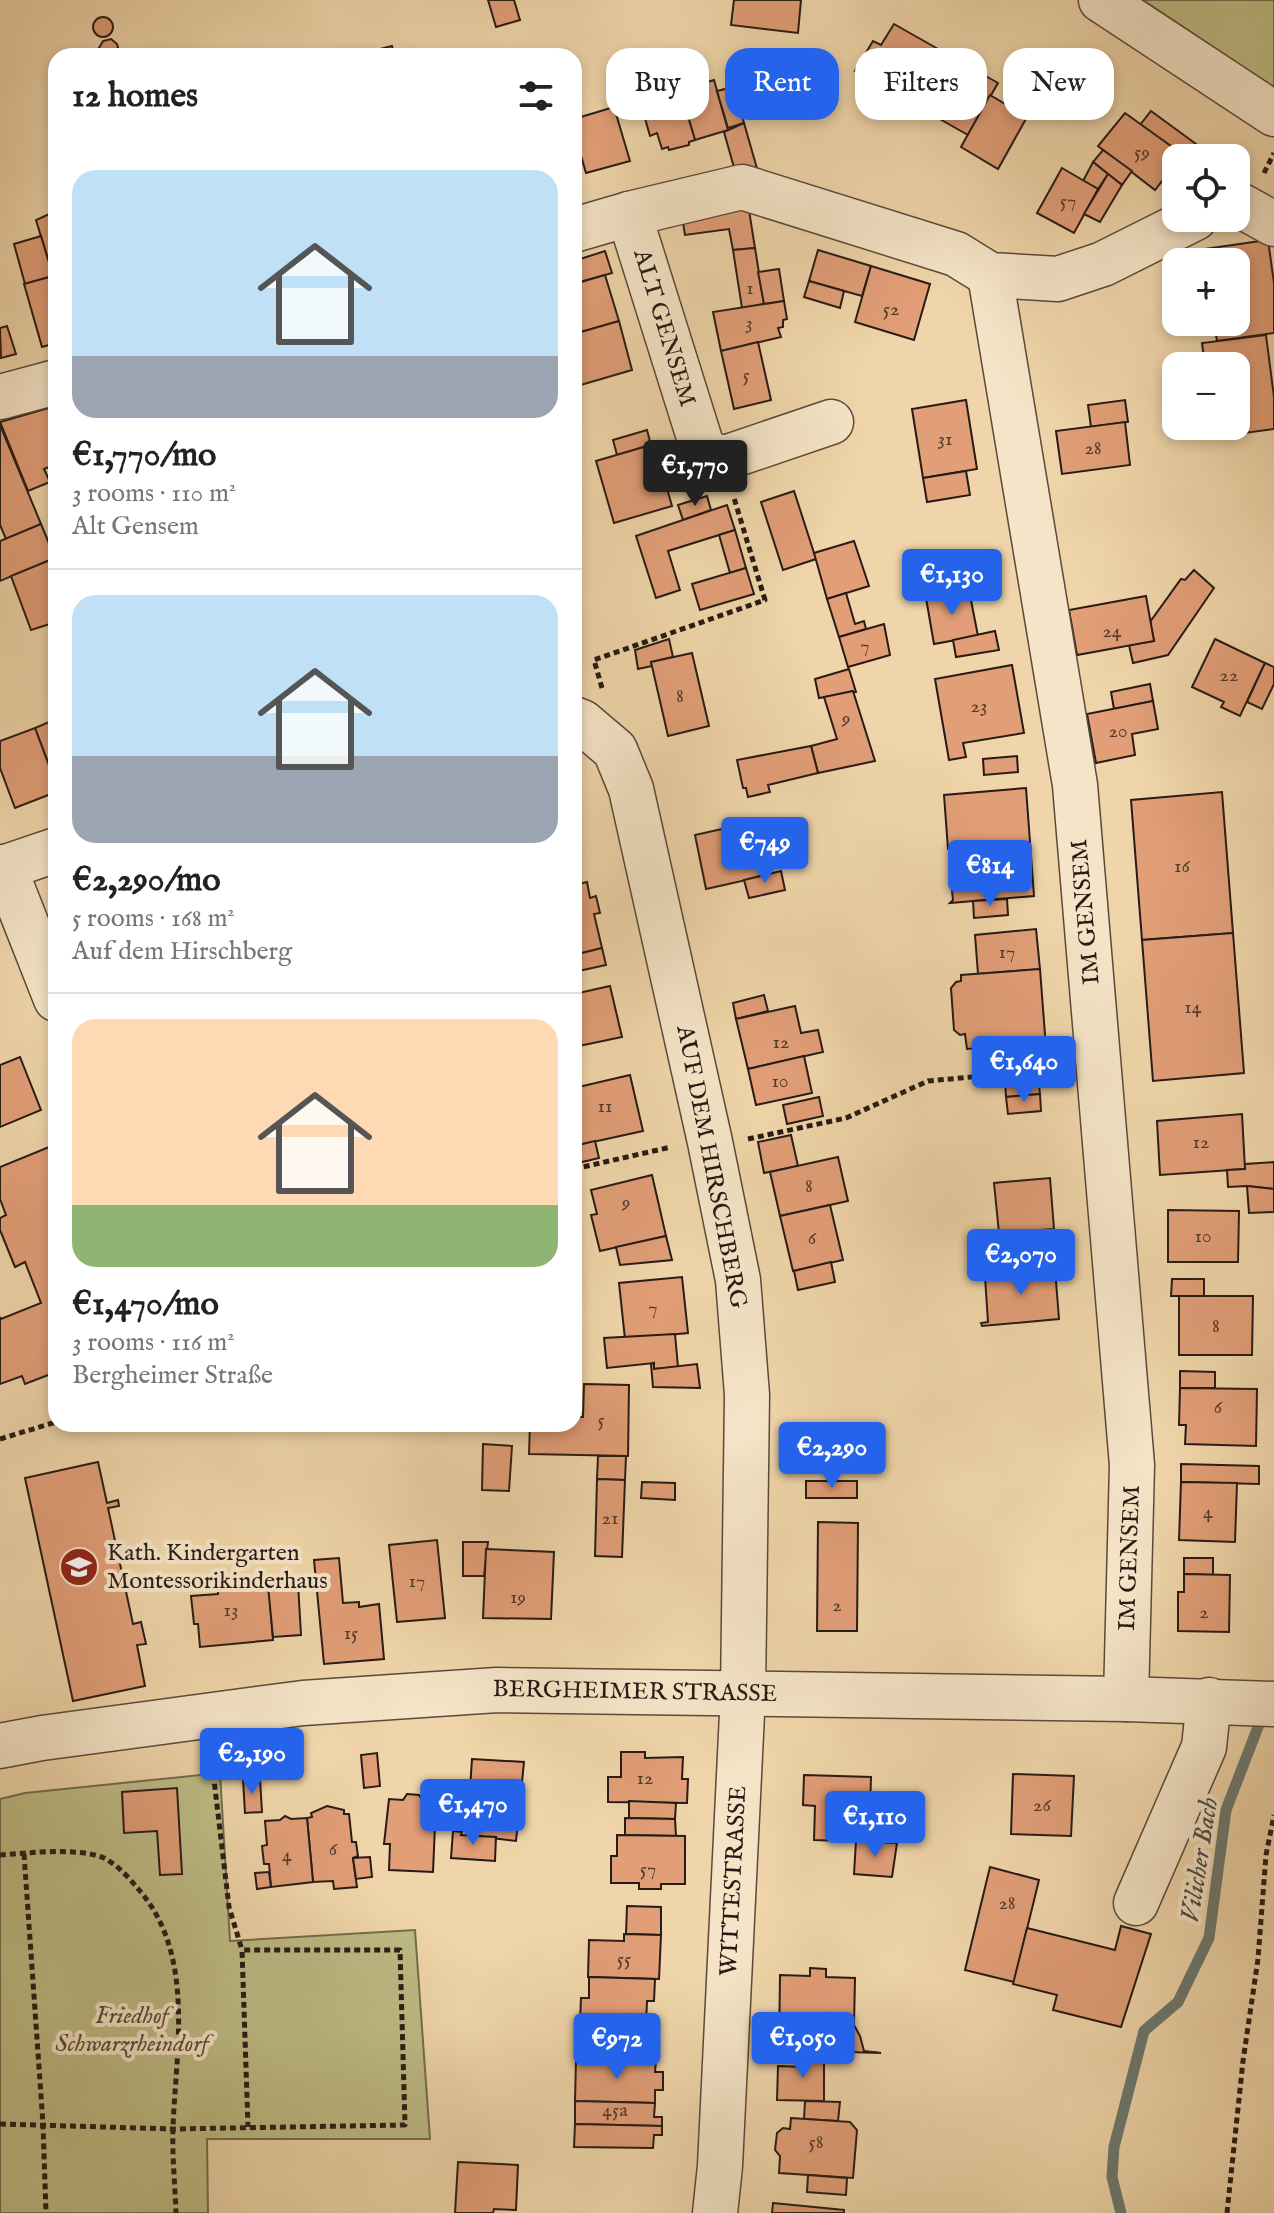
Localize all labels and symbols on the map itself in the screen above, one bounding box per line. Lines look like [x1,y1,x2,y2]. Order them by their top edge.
house number: 59 [1134,140,1150,165]
house number: 57 [1060,189,1076,214]
street label: ALT GENSEM [625,245,703,410]
house number: 1 [746,276,754,301]
house number: 52 [883,297,899,322]
house number: 3 [745,311,753,336]
house number: 5 [742,363,750,388]
house number: 31 [938,427,952,452]
house number: 28 [1084,436,1102,461]
pin: €1,770 [630,440,760,508]
pin: €1,130 [887,549,1017,617]
house number: 24 [1102,619,1122,644]
house number: 7 [860,634,870,659]
house number: 22 [1220,663,1238,688]
house number: 8 [676,684,684,709]
house number: 23 [971,694,987,719]
house number: 9 [841,706,850,731]
house number: 20 [1108,719,1128,744]
pin: €749 [718,817,812,885]
street label: IM GENSEM [1064,838,1108,986]
pin: €814 [943,840,1037,908]
house number: 16 [1174,854,1191,879]
house number: 17 [999,940,1015,965]
house number: 14 [1184,995,1202,1020]
street label: AUF DEM HIRSCHBERG [668,1022,754,1311]
house number: 12 [773,1030,789,1055]
pin: €1,640 [959,1036,1089,1104]
house number: 10 [771,1069,789,1094]
house number: 11 [598,1094,612,1119]
house number: 12 [1193,1130,1209,1155]
house number: 8 [805,1174,813,1199]
house number: 9 [621,1190,630,1215]
house number: 10 [1194,1224,1212,1249]
house number: 6 [808,1226,817,1251]
pin: €2,070 [956,1229,1086,1297]
house number: 7 [648,1296,658,1321]
house number: 8 [1212,1314,1220,1339]
house number: 6 [1214,1395,1223,1420]
house number: 5 [597,1408,605,1433]
pin: €2,290 [767,1422,897,1490]
street label: IM GENSEM [1112,1485,1148,1631]
house number: 4 [1203,1500,1213,1525]
house number: 21 [602,1506,618,1531]
place label: Kath. Kindergarten Montessorikinderhaus [107,1538,328,1597]
school or university icon: Kath. Kindergarten Montessorikinderhaus [58,1546,100,1588]
house number: 17 [409,1569,425,1594]
house number: 19 [510,1585,526,1610]
house number: 2 [832,1593,842,1618]
house number: 13 [224,1598,238,1623]
house number: 2 [1199,1600,1209,1625]
house number: 15 [344,1621,358,1646]
street label: BERGHEIMER STRASSE [492,1674,778,1710]
pin: €2,190 [187,1728,317,1796]
house number: 12 [637,1766,653,1791]
pin: €1,470 [408,1779,538,1847]
street label: WITTESTRASSE [714,1785,754,1977]
pin: €1,110 [810,1791,940,1859]
house number: 26 [1033,1793,1051,1818]
water label: Vilicher Bach [1174,1795,1226,1925]
house number: 6 [329,1837,338,1862]
house number: 4 [282,1843,292,1868]
house number: 57 [640,1857,656,1882]
house number: 28 [998,1891,1016,1916]
house number: 55 [617,1947,631,1972]
park label: Friedhof Schwarzrheindorf [55,2001,215,2060]
pin: €1,050 [738,2012,868,2080]
pin: €972 [570,2013,664,2081]
house number: 45a [602,2098,628,2123]
house number: 58 [808,2130,824,2155]

